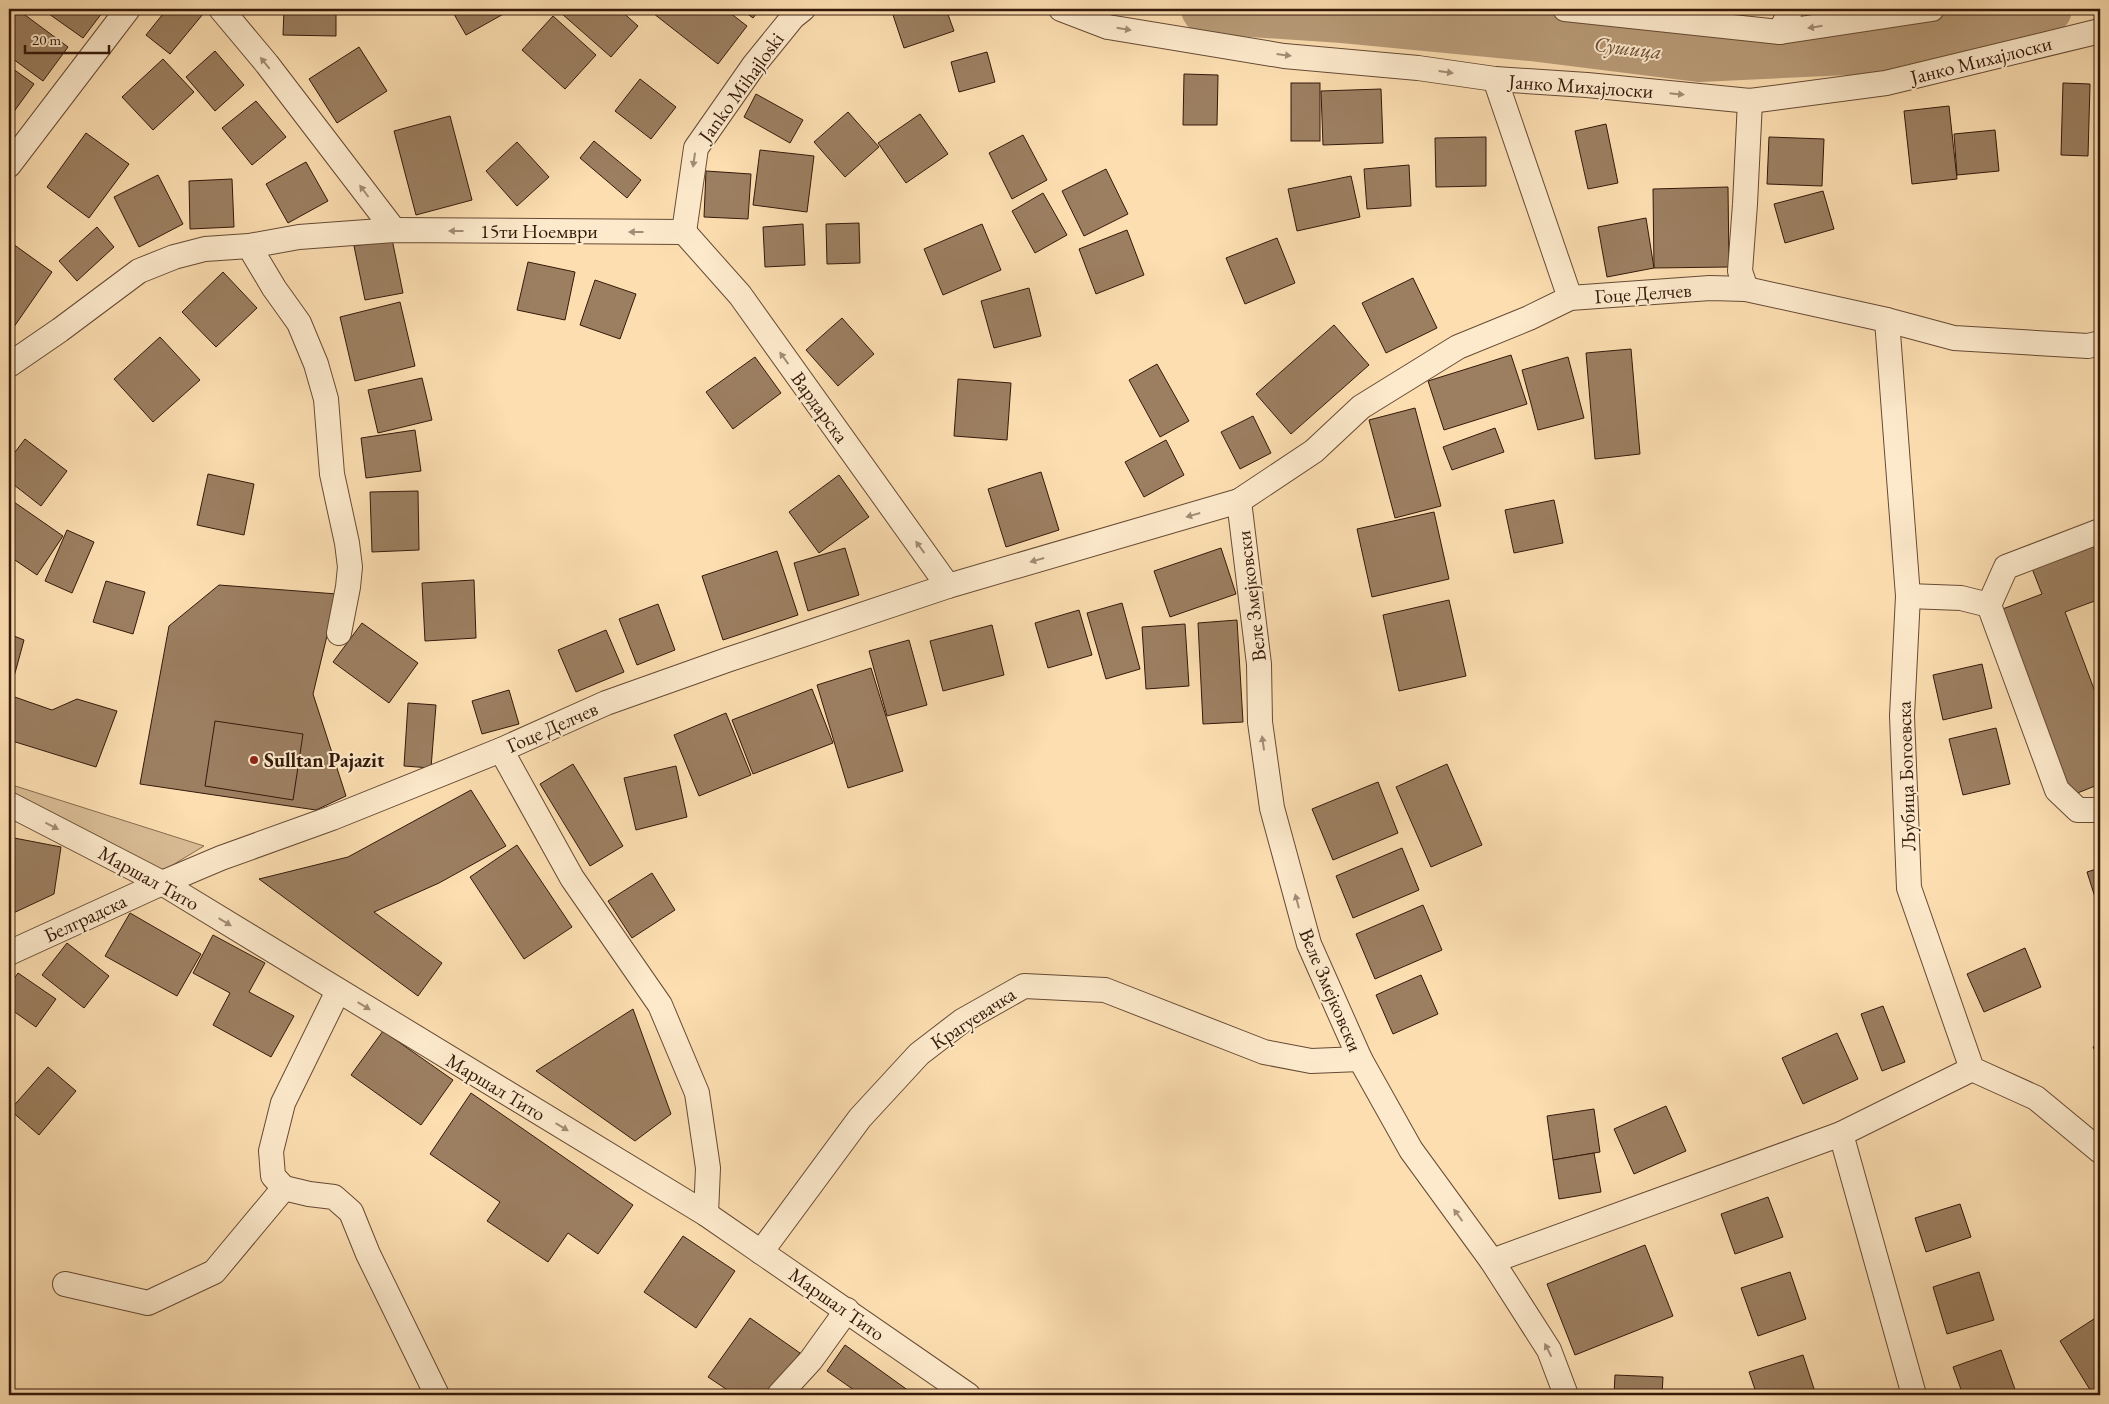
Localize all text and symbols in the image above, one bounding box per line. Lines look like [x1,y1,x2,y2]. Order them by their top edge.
scale bar [25,22,109,54]
one-way arrow [1807,23,1823,31]
one-way arrow [1116,26,1132,34]
street label: Janko Mihajloski [691,27,790,149]
text: 20 m [32,30,61,49]
water label: Сушица [1593,30,1663,65]
street label: Јанко Михајлоски [1906,30,2055,91]
one-way arrow [1276,52,1292,60]
one-way arrow [260,56,271,69]
one-way arrow [1438,68,1454,76]
street label: Јанко Михајлоски [1506,68,1655,104]
one-way arrow [1669,90,1685,98]
one-way arrow [690,153,698,169]
one-way arrow [359,185,370,198]
street label: 15ти Ноември [480,218,598,244]
one-way arrow [447,227,463,235]
one-way arrow [627,228,643,236]
street label: Гоце Делчев [1594,277,1692,309]
one-way arrow [779,352,790,365]
street label: Вардарска [785,366,855,448]
one-way arrow [1185,511,1200,519]
street label: Веле Змејковски [1230,529,1272,663]
one-way arrow [915,540,925,553]
one-way arrow [1029,557,1044,565]
street label: Гоце Делчев [502,695,602,759]
street label: Љубица Богоевска [1890,701,1922,851]
one-way arrow [1259,734,1267,750]
place label: Sulltan Pajazit [264,747,385,773]
marker: Sulltan Pajazit [248,754,260,766]
one-way arrow [45,822,60,830]
street label: Маршал Тито [94,840,204,916]
street label: Белградска [39,888,131,948]
one-way arrow [1293,893,1301,908]
one-way arrow [218,917,231,926]
street label: Веле Змејковски [1293,924,1369,1056]
street label: Крагуевачка [925,981,1021,1055]
one-way arrow [357,1002,370,1011]
street label: Маршал Тито [442,1047,551,1127]
one-way arrow [556,1122,569,1131]
one-way arrow [1453,1209,1464,1222]
street label: Маршал Тито [784,1261,890,1347]
one-way arrow [1544,1343,1552,1357]

